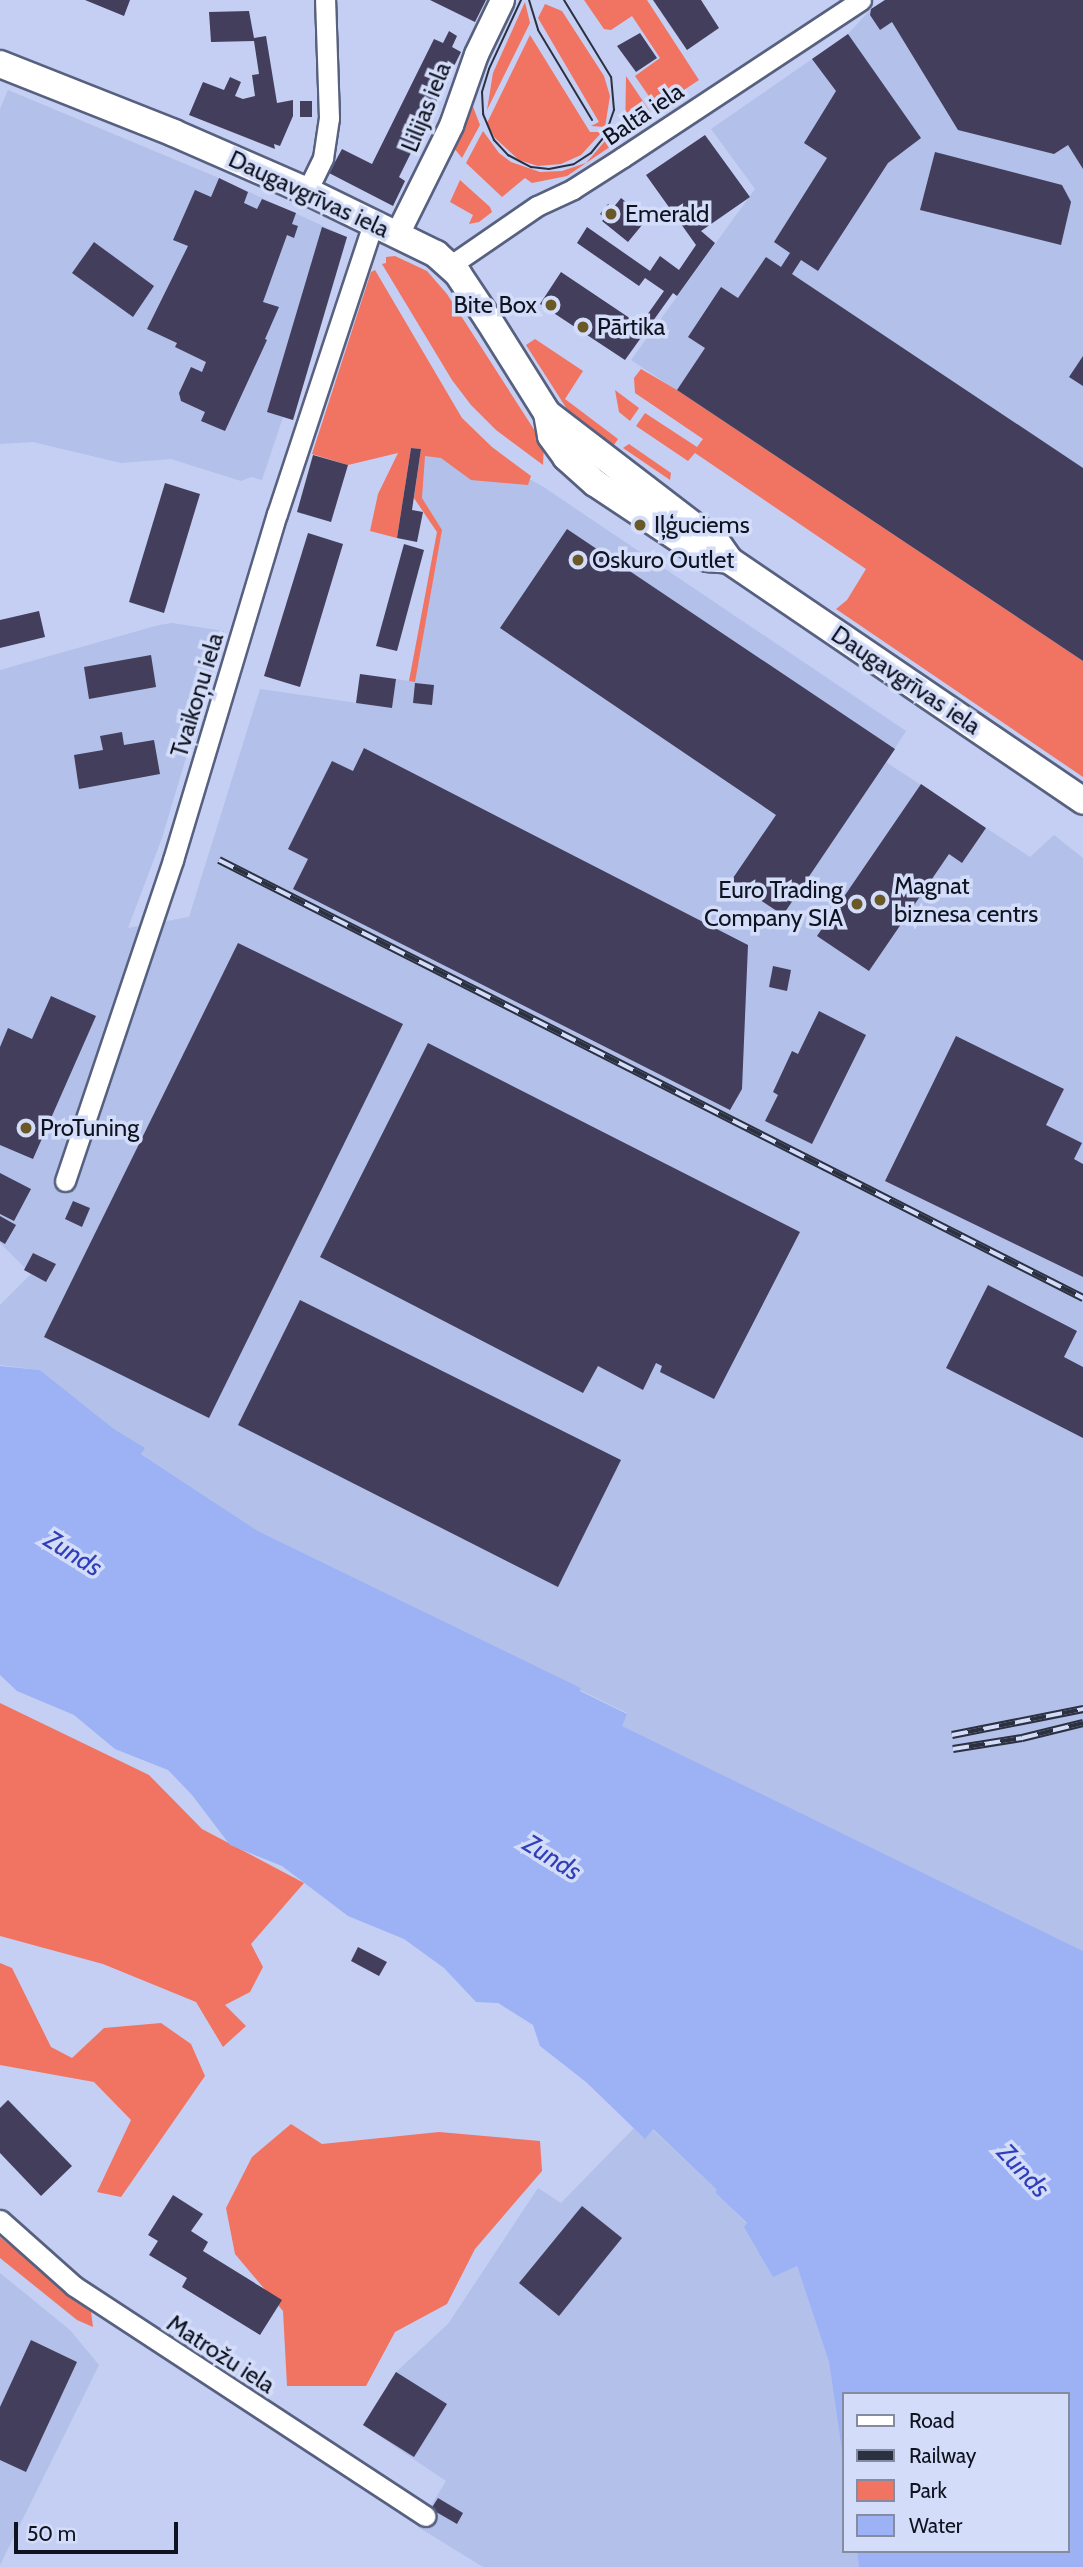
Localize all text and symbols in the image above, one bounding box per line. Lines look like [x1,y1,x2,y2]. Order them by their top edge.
street label: Lilijas iela [395,58,457,156]
street label: Baltā iela [597,77,689,151]
street label: Daugavgrīvas iela [224,144,394,244]
place label: Emerald [625,200,709,228]
marker: Emerald [603,206,619,222]
place label: Bite Box [454,291,537,319]
marker: Bite Box [543,297,559,313]
place label: Pārtika [597,313,665,341]
marker: Pārtika [575,319,591,335]
place label: Iļģuciems [654,511,750,539]
marker: Iļģuciems [632,517,648,533]
place label: Oskuro Outlet [592,546,734,574]
marker: Oskuro Outlet [570,552,586,568]
street label: Daugavgrīvas iela [826,619,986,741]
street label: Tvaikoņu iela [164,629,230,761]
place label: Magnat biznesa centrs [894,872,1038,928]
place label: Euro Trading Company SIA [704,876,843,932]
marker: Magnat biznesa centrs [872,892,888,908]
marker: Euro Trading Company SIA [849,896,865,912]
place label: ProTuning [40,1114,139,1142]
marker: ProTuning [18,1120,34,1136]
water label: Zunds [38,1524,108,1584]
water label: Zunds [517,1828,587,1888]
water label: Zunds [990,2138,1056,2204]
street label: Matrožu iela [162,2308,280,2400]
legend [842,2392,1069,2553]
text: Road [909,2408,955,2433]
text: Railway [909,2443,976,2468]
text: Park [909,2478,947,2503]
scale bar [18,2508,182,2552]
text: Water [909,2513,962,2538]
text: 50 m [27,2521,76,2546]

